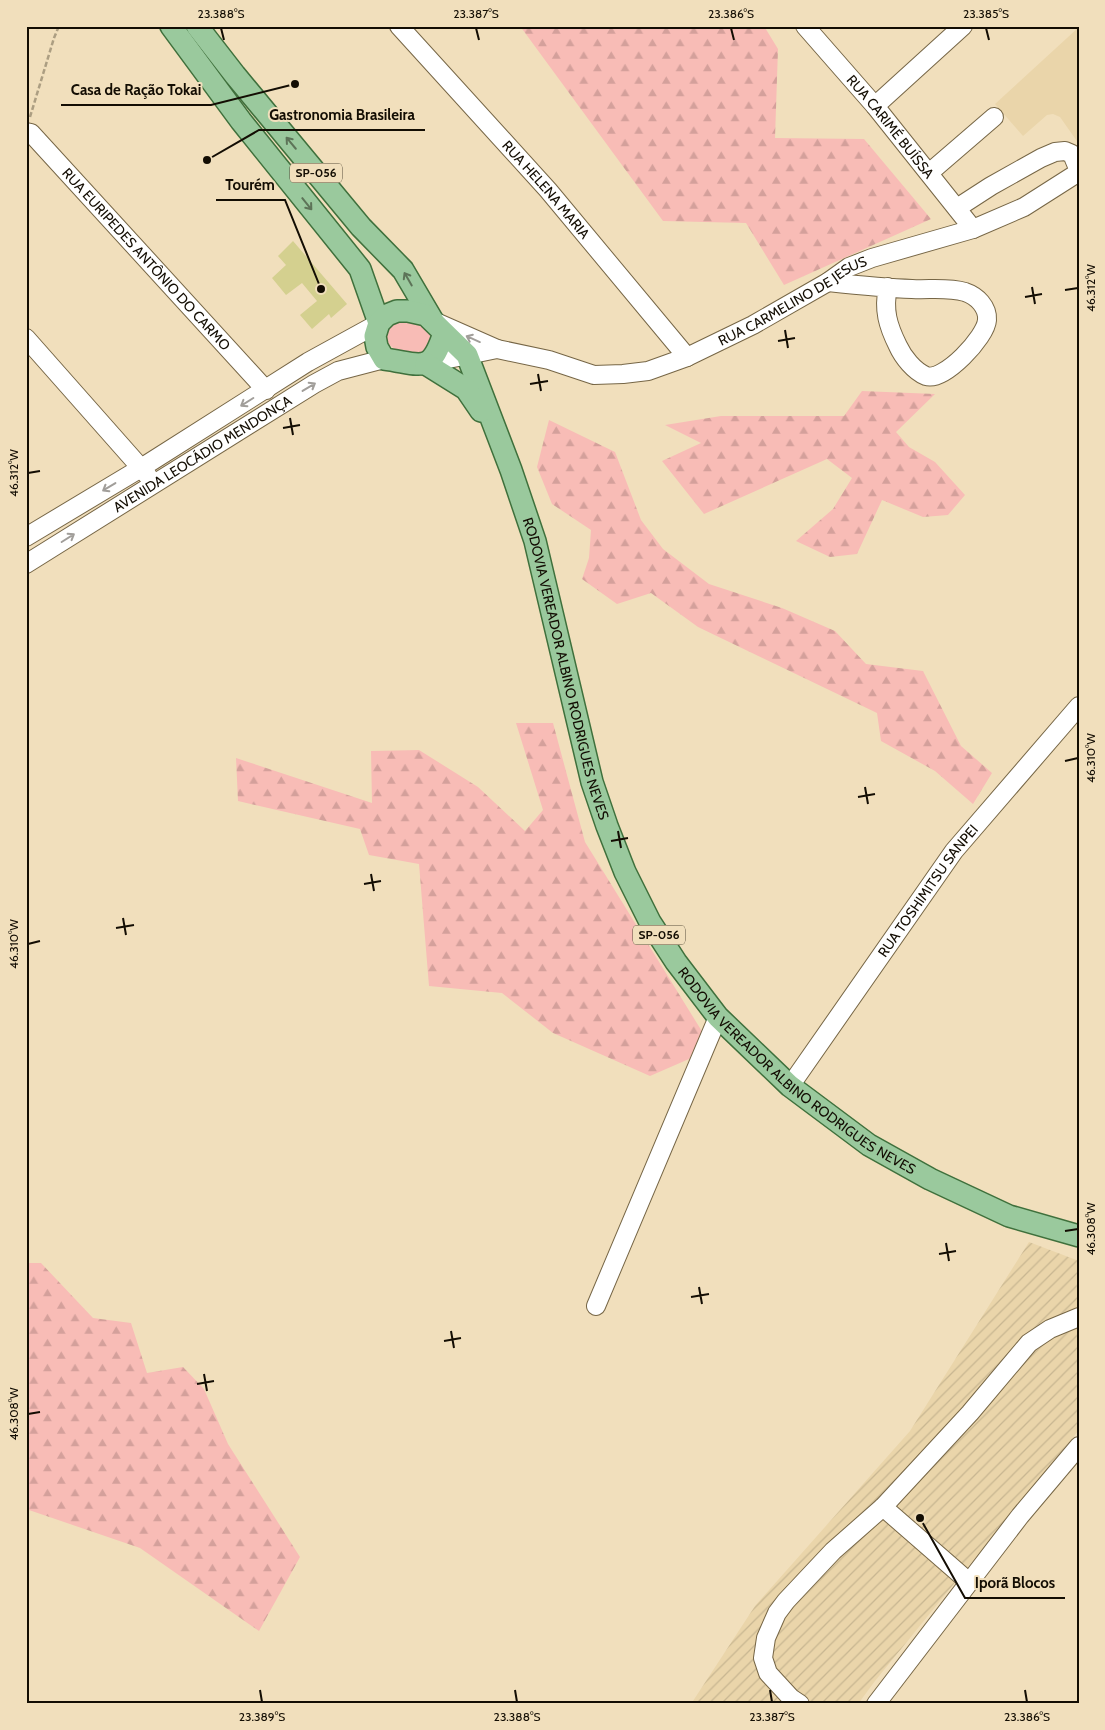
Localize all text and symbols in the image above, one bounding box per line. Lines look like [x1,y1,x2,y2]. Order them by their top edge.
text: 23.388°S [198,6,244,21]
text: 23.387°S [453,6,499,21]
text: 23.386°S [708,6,754,21]
text: 23.385°S [963,6,1009,21]
street label: RUA CARIMÉ BUÍSSA [843,71,938,182]
callout: Casa de Ração Tokai [61,75,211,105]
text: Casa de Ração Tokai [71,81,201,99]
callout: Gastronomia Brasileira [259,100,425,130]
text: Gastronomia Brasileira [269,106,415,124]
one-way arrow [285,137,296,150]
street label: RUA HELENA MARIA [498,137,594,243]
street label: RUA EURIPEDES ANTÔNIO DO CARMO [58,164,234,354]
road number: SP-056 [290,164,342,182]
callout: Tourém [216,170,285,200]
text: Tourém [225,176,275,194]
one-way arrow [302,197,313,210]
street label: RUA CARMELINO DE JESUS [715,252,869,350]
text: 46.312°W [1083,263,1098,312]
one-way arrow [403,272,413,286]
one-way arrow [466,333,481,343]
one-way arrow [302,381,316,391]
street label: AVENIDA LEOCÁDIO MENDONÇA [110,391,295,516]
one-way arrow [240,396,254,407]
text: 46.312°W [6,448,21,497]
one-way arrow [103,483,117,493]
street label: RODOVIA VEREADOR ALBINO RODRIGUES NEVES [519,515,613,822]
one-way arrow [60,533,74,543]
text: 46.310°W [1083,732,1098,783]
street label: RUA TOSHIMITSU SANPEI [874,821,982,961]
text: 46.310°W [6,918,21,969]
road number: SP-056 [633,926,685,944]
street label: RODOVIA VEREADOR ALBINO RODRIGUES NEVES [674,963,919,1178]
text: 46.308°W [1083,1202,1098,1256]
text: 46.308°W [6,1387,21,1441]
callout: Iporã Blocos [965,1568,1065,1598]
text: Iporã Blocos [975,1574,1055,1592]
text: 23.389°S [239,1709,285,1724]
text: 23.388°S [494,1709,540,1724]
text: 23.387°S [749,1709,795,1724]
text: 23.386°S [1004,1709,1050,1724]

